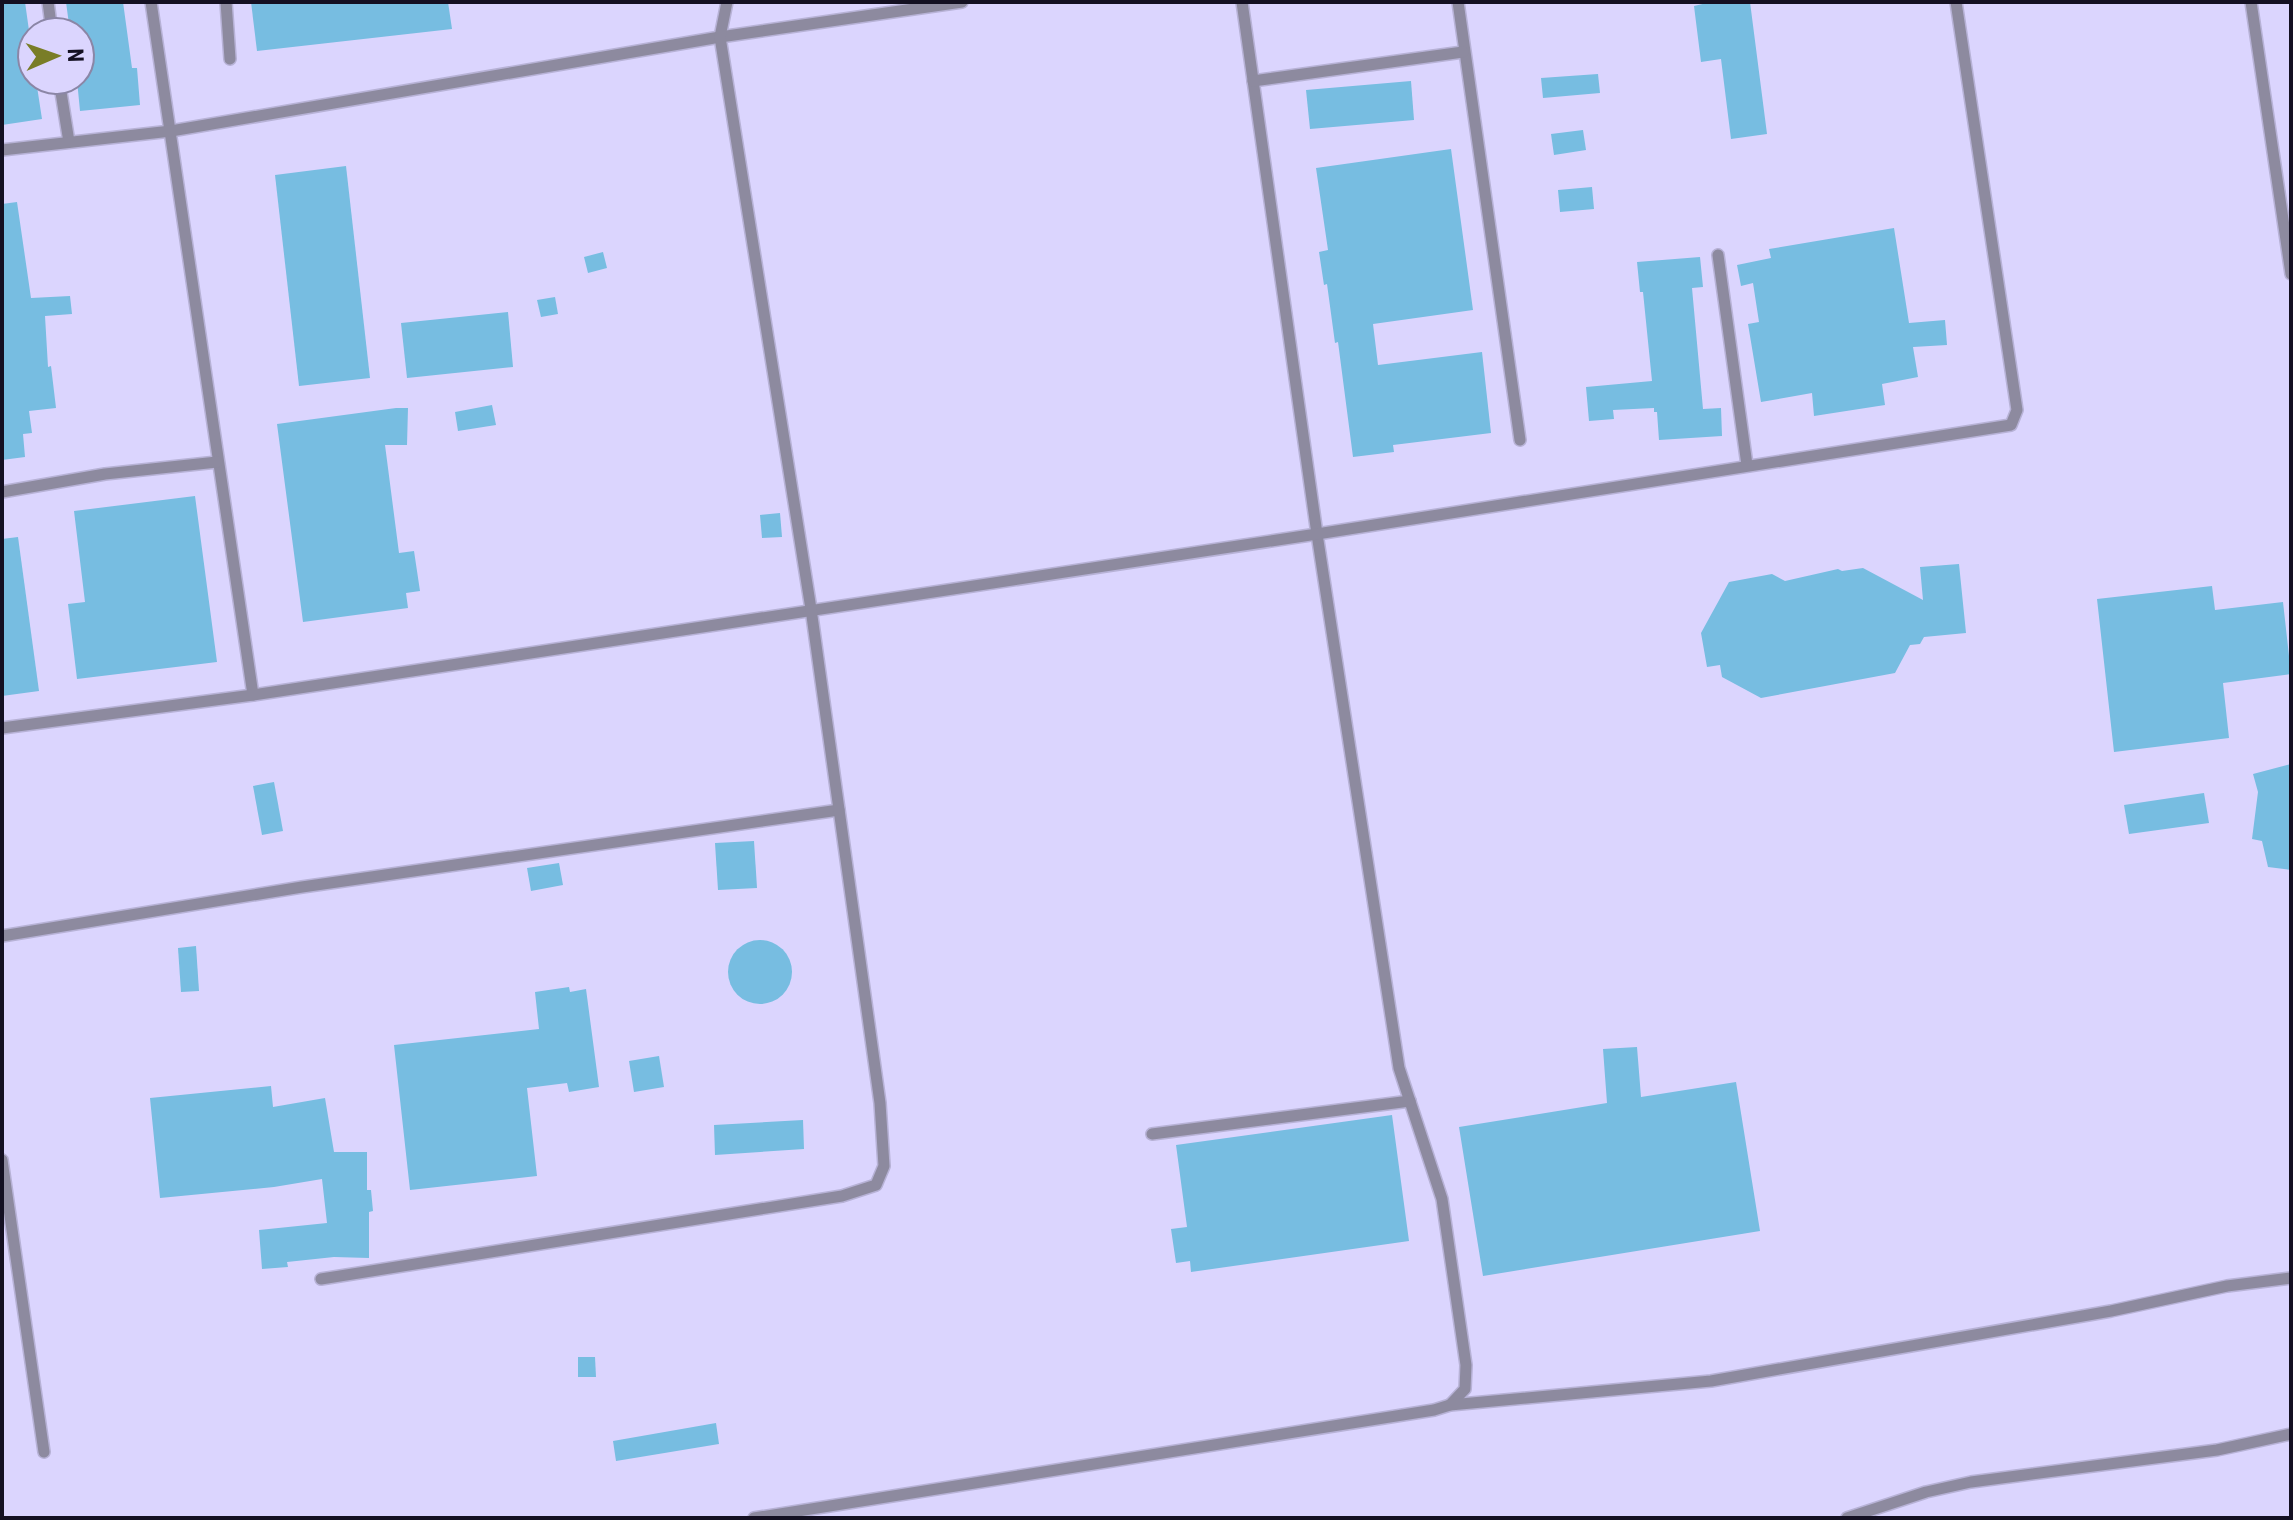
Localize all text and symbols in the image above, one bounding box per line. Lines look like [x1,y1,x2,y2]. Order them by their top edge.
north arrow [16,16,96,96]
text: N [63,48,88,62]

